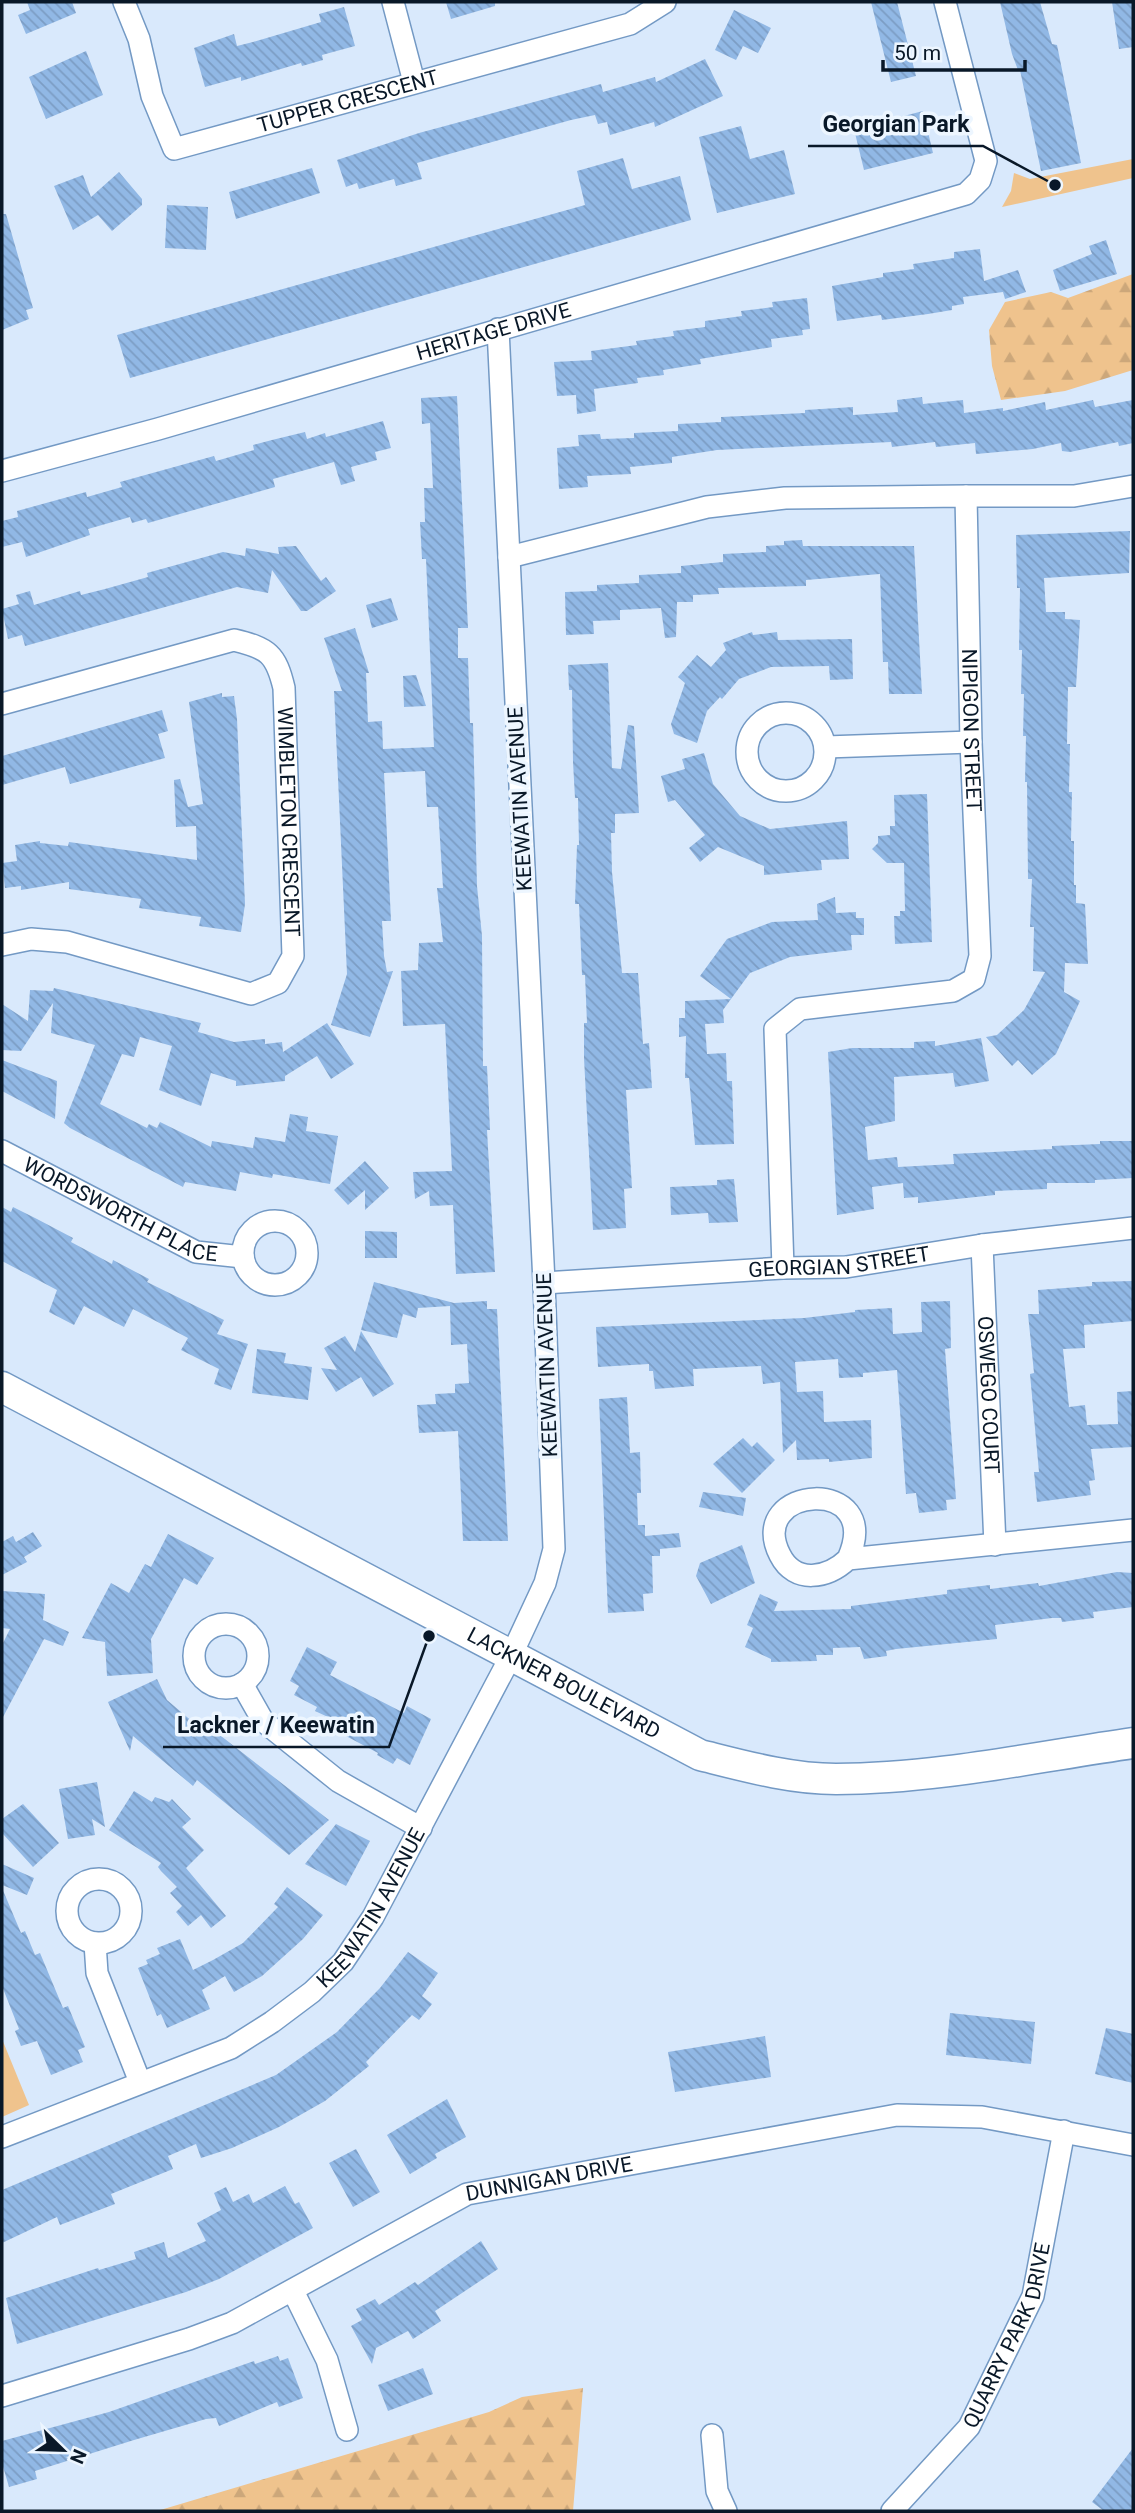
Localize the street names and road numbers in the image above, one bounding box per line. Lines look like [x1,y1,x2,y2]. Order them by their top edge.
street label: TUPPER CRESCENT [255,65,441,138]
street label: HERITAGE DRIVE [413,298,574,365]
street label: NIPIGON STREET [957,648,986,813]
street label: WIMBLETON CRESCENT [273,706,304,938]
street label: KEEWATIN AVENUE [503,706,537,892]
street label: WORDSWORTH PLACE [19,1152,219,1266]
street label: GEORGIAN STREET [748,1242,932,1282]
street label: KEEWATIN AVENUE [532,1272,562,1458]
street label: OSWEGO COURT [973,1315,1004,1475]
street label: LACKNER BOULEVARD [463,1623,664,1744]
street label: KEEWATIN AVENUE [312,1824,430,1993]
street label: DUNNIGAN DRIVE [464,2152,635,2206]
street label: QUARRY PARK DRIVE [958,2241,1055,2432]

